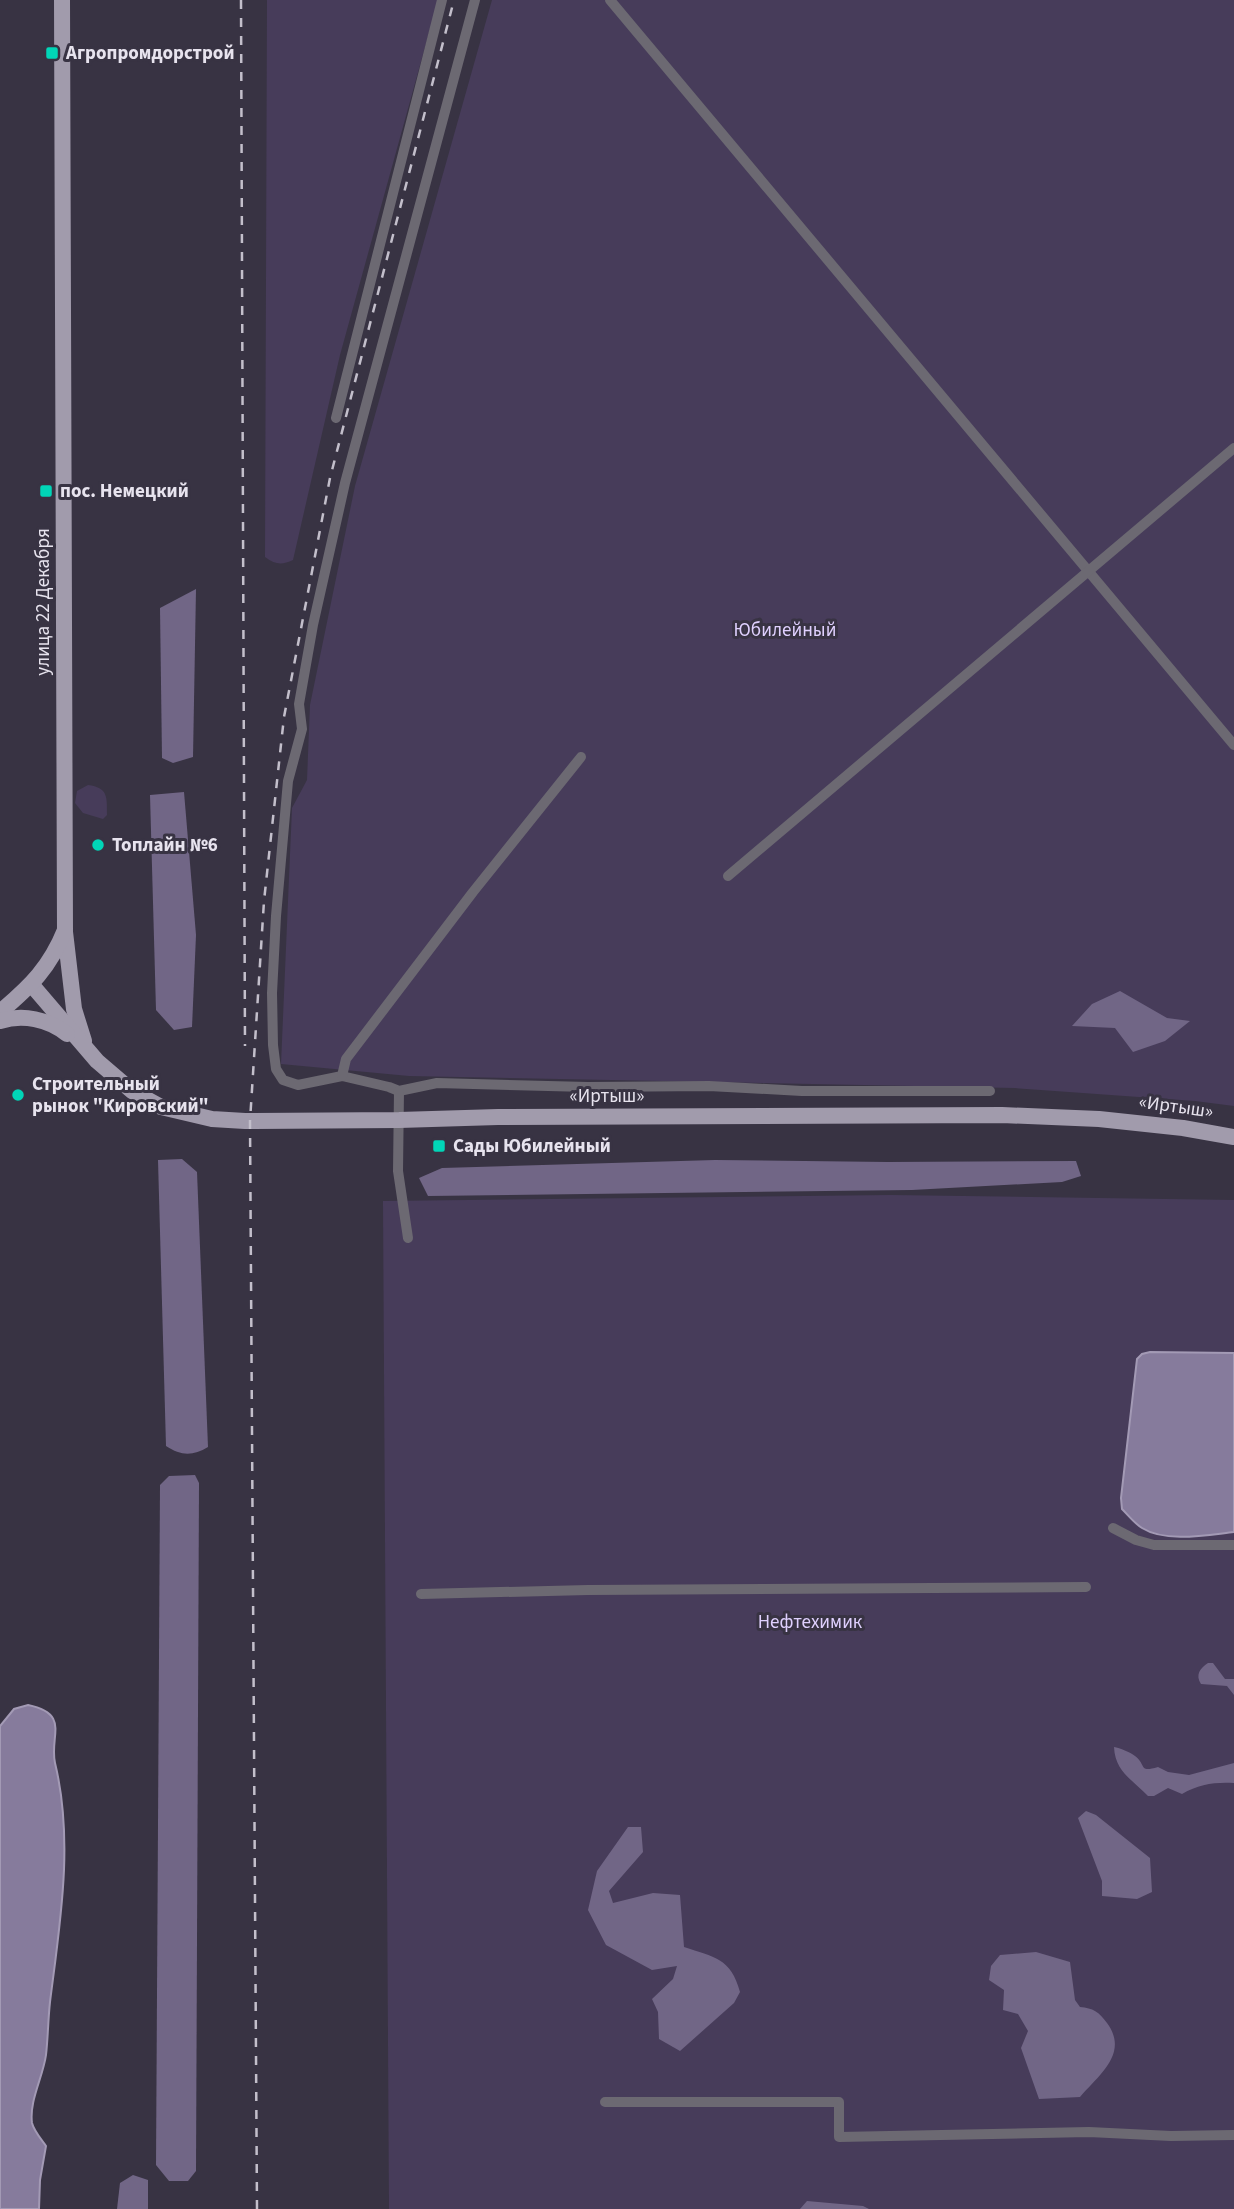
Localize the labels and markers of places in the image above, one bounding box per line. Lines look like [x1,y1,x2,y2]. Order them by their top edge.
place label: Агропромдорстрой [65,40,234,67]
marker: Агропромдорстрой [44,45,60,61]
place label: пос. Немецкий [60,478,189,505]
marker: пос. Немецкий [38,483,54,499]
place label: Топлайн №6 [112,832,218,859]
marker: Топлайн №6 [90,837,106,853]
place label: Строительный рынок "Кировский" [32,1071,209,1120]
marker: Строительный рынок "Кировский" [10,1087,26,1103]
place label: Сады Юбилейный [453,1133,611,1160]
marker: Сады Юбилейный [431,1138,447,1154]

